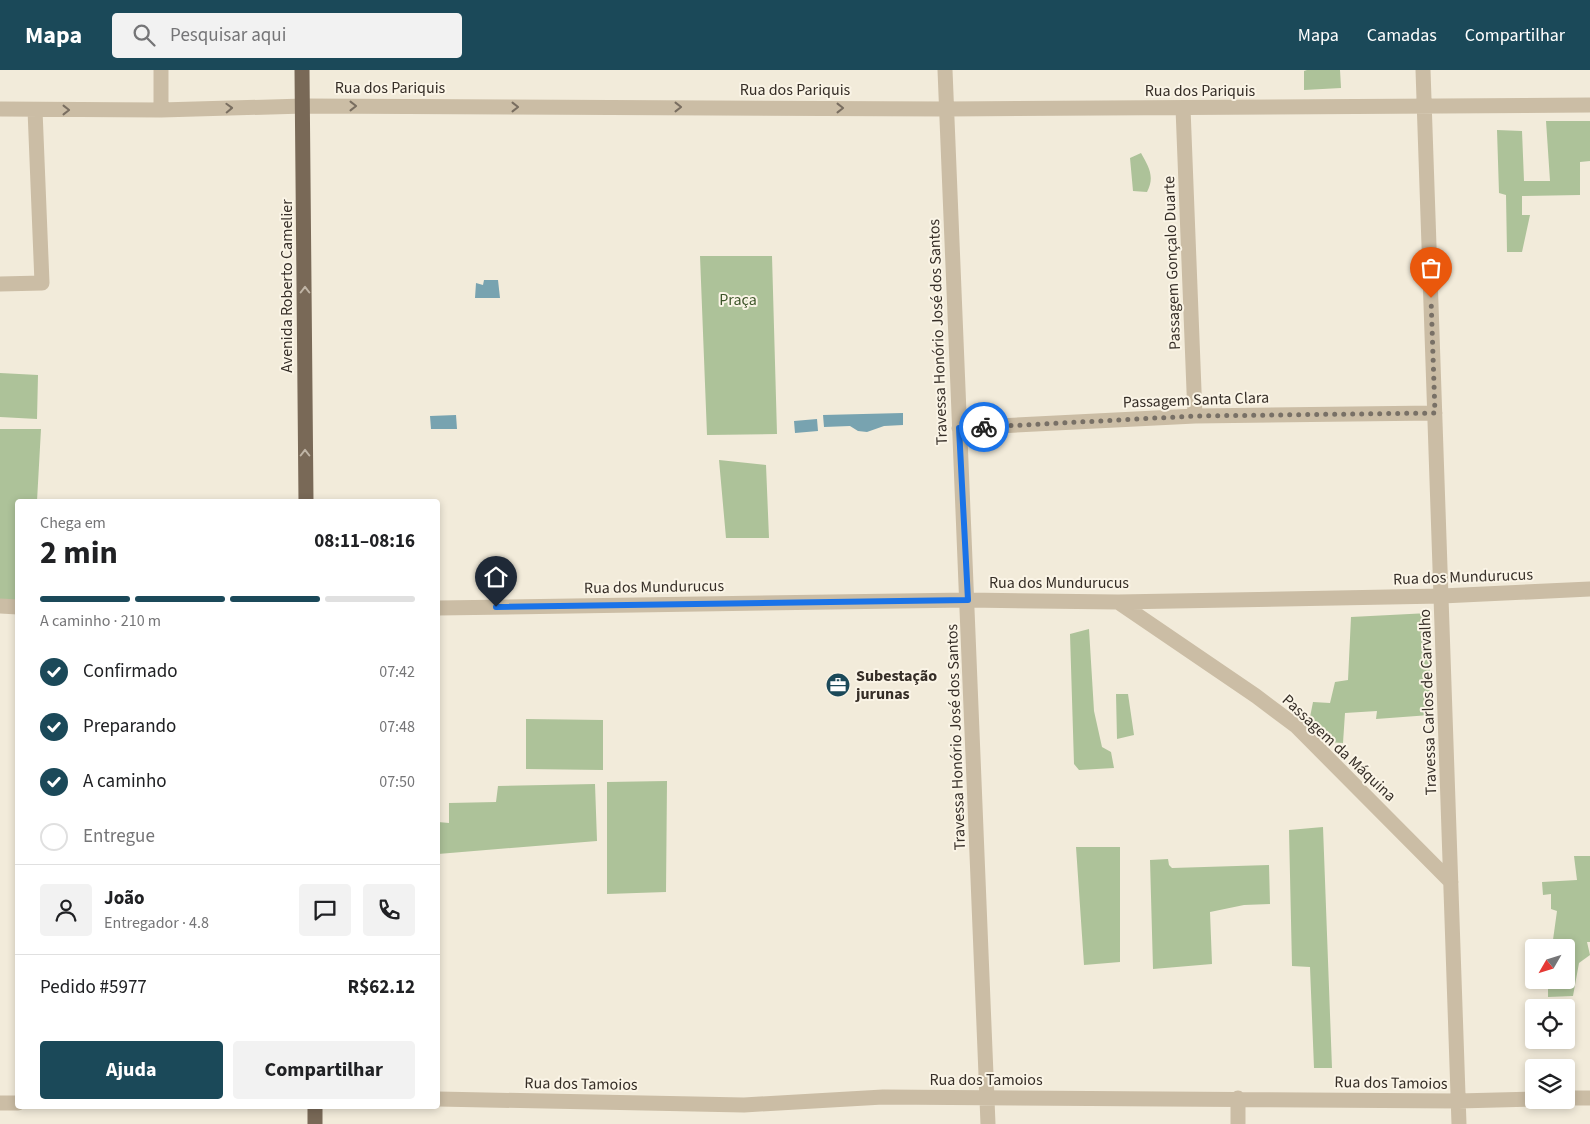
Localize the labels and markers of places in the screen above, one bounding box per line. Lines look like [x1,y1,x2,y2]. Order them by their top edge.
pin [1410,247,1452,298]
pin [475,556,517,607]
place label: Subestação jurunas [855,665,937,705]
office icon: Subestação jurunas [825,672,851,698]

